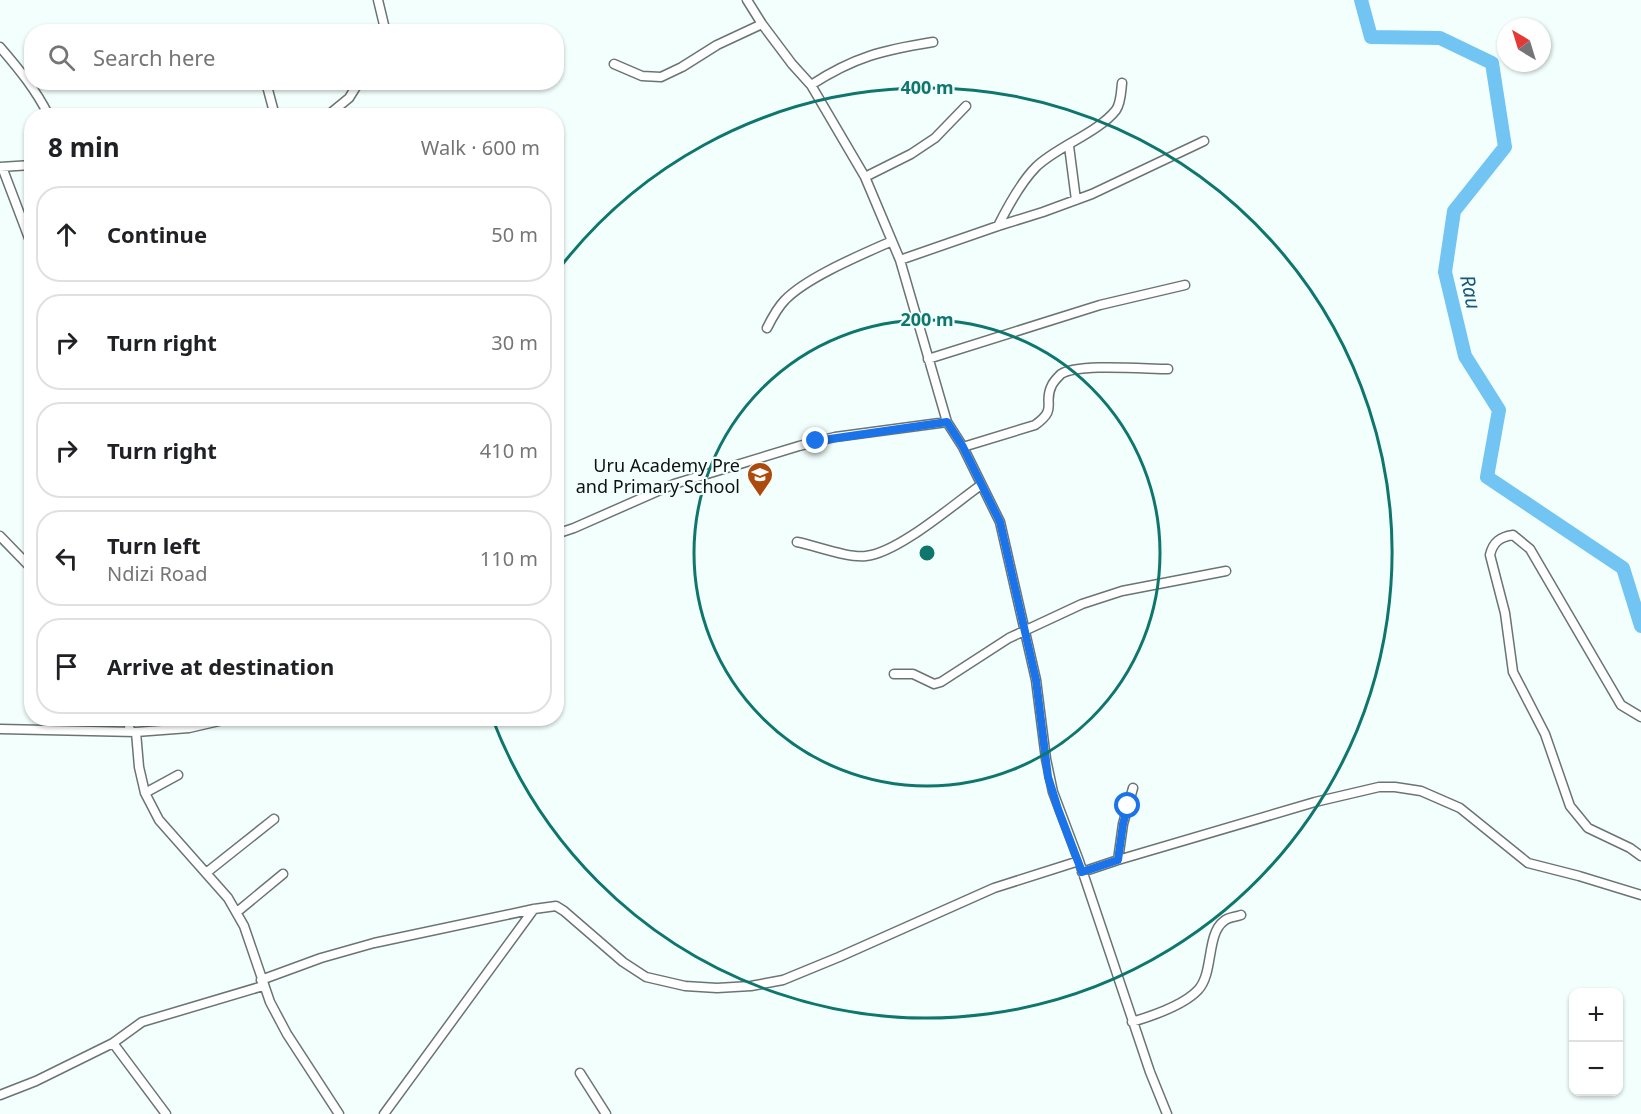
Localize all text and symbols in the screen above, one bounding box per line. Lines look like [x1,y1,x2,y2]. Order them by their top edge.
north arrow [1497,18,1551,72]
search box [24,24,564,90]
icon: search [45,41,78,74]
text: Search here [93,42,215,72]
text: 400 m [900,75,954,99]
text: 8 min [48,129,120,165]
text: Walk · 600 m [421,134,540,161]
icon: ahead [50,218,83,251]
text: Continue [107,219,207,249]
text: 50 m [491,221,538,248]
water label: Rau [1454,272,1488,312]
text: 200 m [900,307,954,331]
icon: right [50,326,83,359]
text: Turn right [107,327,217,357]
text: 30 m [491,329,538,356]
route end [802,427,828,453]
icon: right [50,434,83,467]
text: Turn right [107,435,217,465]
text: 410 m [480,437,538,464]
place label: Uru Academy Pre and Primary School [576,453,740,498]
school or university icon: Uru Academy Pre and Primary School [745,460,775,498]
text: Turn left [107,530,201,560]
icon: left [50,542,83,575]
centre of rings [917,543,937,563]
text: 110 m [480,545,538,572]
text: Ndizi Road [107,560,207,587]
icon: arrive [50,650,83,683]
text: Arrive at destination [107,651,334,681]
route start [1114,792,1140,818]
map controls [1569,988,1623,1096]
button: + [1569,988,1623,1042]
button: − [1569,1042,1623,1096]

